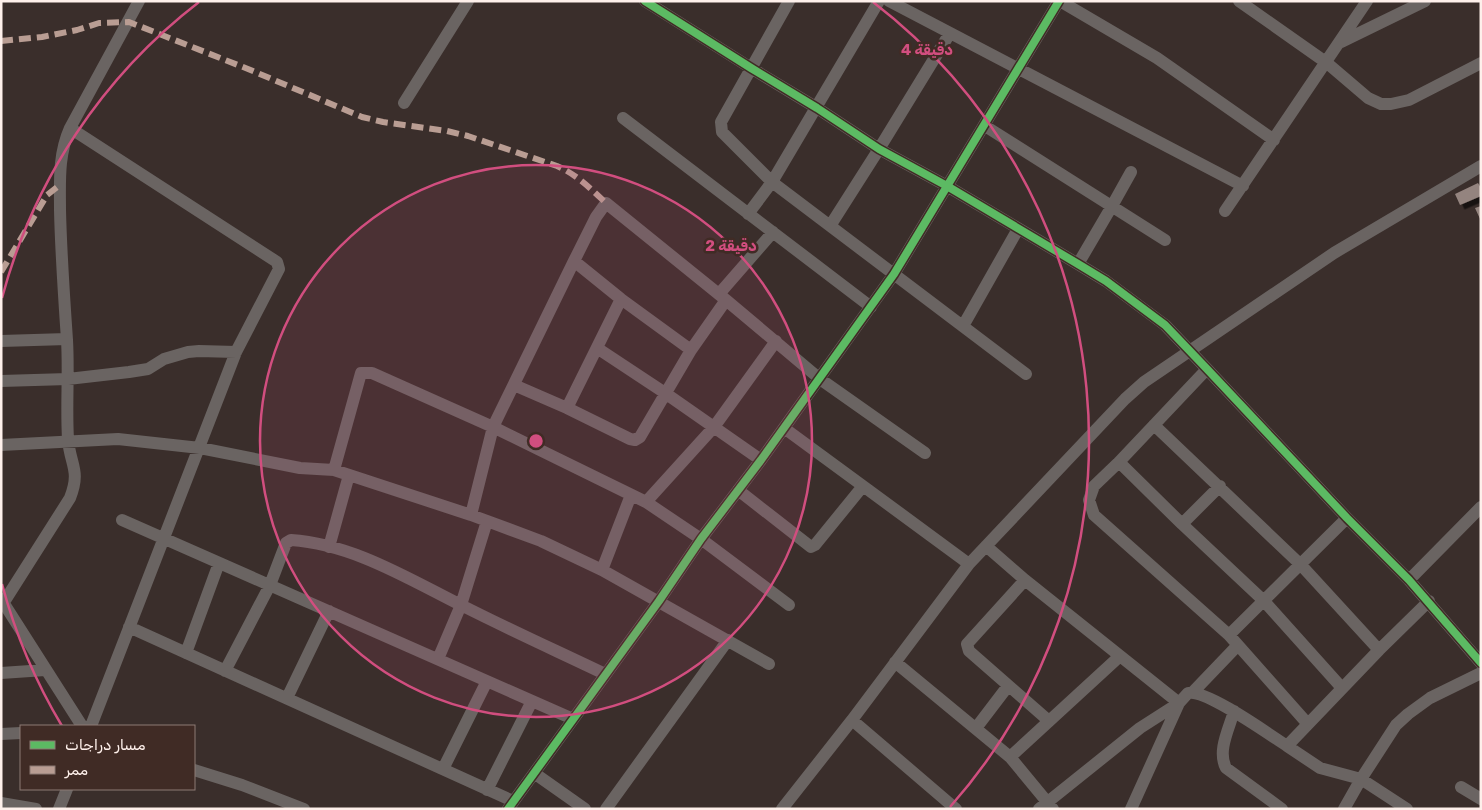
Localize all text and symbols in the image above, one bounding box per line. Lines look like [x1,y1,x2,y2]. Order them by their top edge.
text: 4 دقيقة [901,41,953,59]
text: 2 دقيقة [705,237,757,255]
centre of rings [527,432,545,450]
legend [20,725,195,790]
text: مسار دراجات [65,736,146,754]
text: ممر [64,761,88,779]

